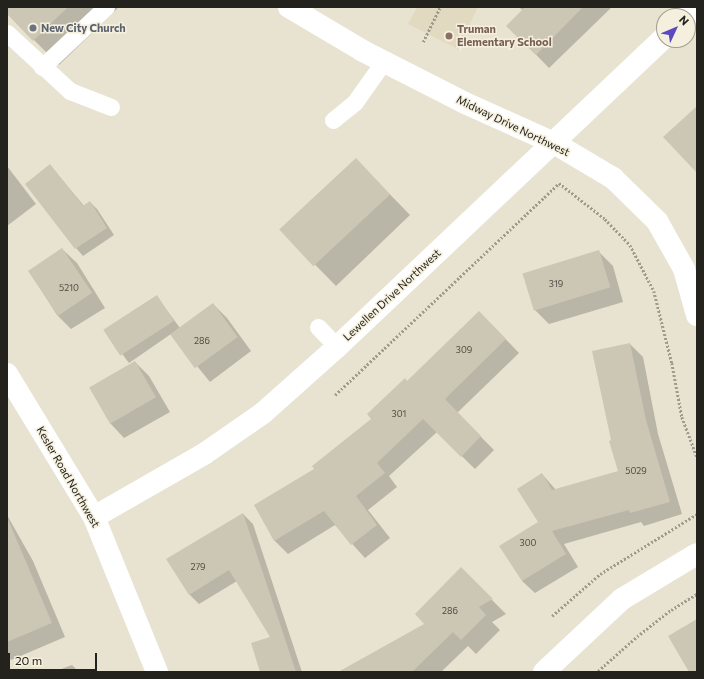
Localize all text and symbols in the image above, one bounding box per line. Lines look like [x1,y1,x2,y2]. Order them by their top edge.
north arrow [656,8,696,48]
text: N [677,13,692,27]
place label: New City Church [41,21,126,35]
marker: New City Church [28,23,38,33]
place label: Truman Elementary School [457,23,552,49]
marker: Truman Elementary School [444,31,454,41]
street label: Midway Drive Northwest [454,93,572,159]
street label: Lewellen Drive Northwest [340,246,444,344]
house number: 319 [549,279,563,289]
house number: 5210 [59,283,79,293]
house number: 286 [194,336,210,346]
house number: 309 [456,345,472,355]
house number: 301 [392,409,406,419]
street label: Kesler Road Northwest [34,424,102,530]
house number: 5029 [625,466,647,476]
house number: 300 [520,538,536,548]
house number: 279 [190,562,206,572]
house number: 286 [442,606,458,616]
scale bar [10,645,99,671]
text: 20 m [15,653,42,667]

